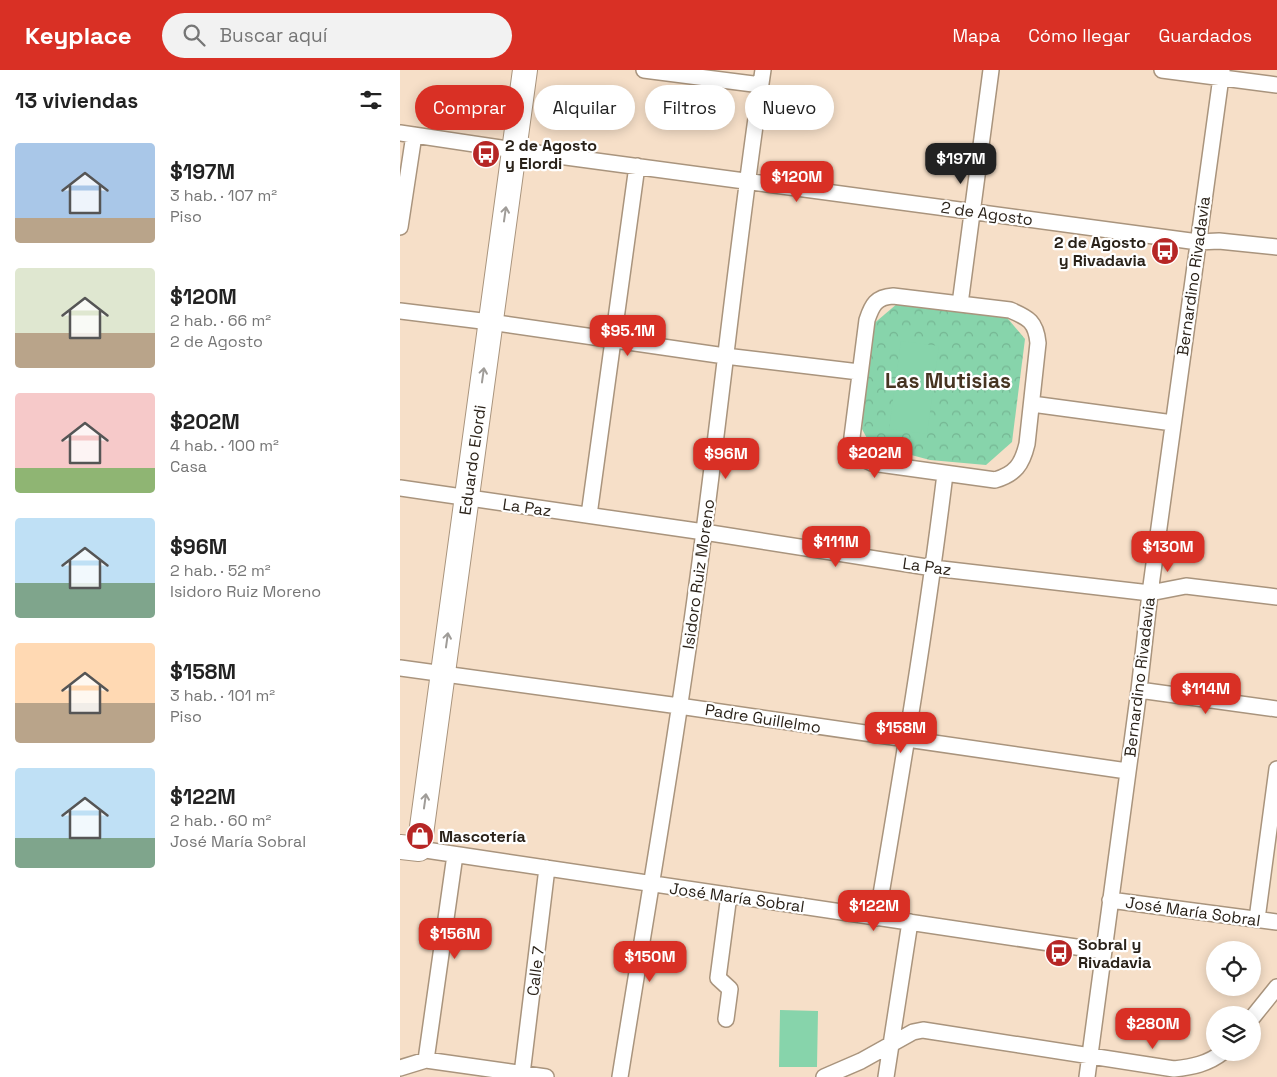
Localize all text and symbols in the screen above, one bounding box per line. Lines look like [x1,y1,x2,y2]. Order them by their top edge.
search box [162,13,512,58]
text: Keyplace [25,20,132,51]
icon: search [180,21,208,49]
text: Buscar aquí [220,23,327,48]
text: Mapa [952,24,1000,47]
text: Cómo llegar [1028,24,1130,47]
text: Guardados [1158,24,1252,47]
chip: Comprar [415,85,524,130]
chip: Alquilar [534,85,635,130]
chip: Filtros [645,85,735,130]
chip: Nuevo [745,85,834,130]
icon: filters [357,86,385,114]
text: 13 viviendas [15,87,138,114]
place label: 2 de Agosto y Elordi [505,135,597,174]
bus stop icon: 2 de Agosto y Elordi [471,139,501,169]
pin: $197M [926,142,996,185]
text: $197M [936,148,986,169]
text: $197M [170,158,235,185]
pin: $120M [762,160,832,203]
icon: home [55,163,115,223]
text: $120M [772,166,822,187]
text: 3 hab. · 107 m² [170,185,277,206]
street label: Bernardino Rivadavia [1172,195,1215,357]
street label: 2 de Agosto [939,197,1034,230]
text: Piso [170,206,202,227]
one-way arrow [500,206,510,222]
place label: 2 de Agosto y Rivadavia [1054,232,1146,271]
bus stop icon: 2 de Agosto y Rivadavia [1150,236,1180,266]
text: $120M [170,283,237,310]
icon: home [55,288,115,348]
text: 2 hab. · 66 m² [170,310,271,331]
pin: $95.1M [587,314,669,357]
text: $95.1M [601,320,655,341]
text: 2 de Agosto [170,331,263,352]
one-way arrow [478,367,488,383]
district label: Las Mutisias [885,367,1011,394]
street label: Eduardo Elordi [454,404,491,517]
text: $202M [170,408,240,435]
icon: home [55,413,115,473]
text: 4 hab. · 100 m² [170,435,279,456]
pin: $202M [840,436,910,479]
pin: $96M [696,438,756,480]
text: $202M [848,442,902,463]
text: $96M [704,443,748,464]
text: Casa [170,456,207,477]
street label: La Paz [501,494,553,521]
street label: Isidoro Ruiz Moreno [678,498,719,650]
pin: $111M [801,526,871,568]
pin: $130M [1133,530,1203,573]
text: $111M [813,531,859,552]
text: $96M [170,533,227,560]
text: $130M [1142,536,1194,557]
icon: home [55,538,115,598]
street label: La Paz [901,553,953,580]
text: 2 hab. · 52 m² [170,560,271,581]
text: Isidoro Ruiz Moreno [170,581,321,602]
street label: Bernardino Rivadavia [1119,596,1160,758]
one-way arrow [442,632,452,648]
text: $158M [170,658,236,685]
icon: home [55,663,115,723]
pin: $114M [1171,672,1241,715]
text: $114M [1182,678,1230,699]
text: 3 hab. · 101 m² [170,685,275,706]
street label: Padre Guillelmo [703,699,822,738]
text: Piso [170,706,202,727]
pin: $158M [866,712,936,754]
text: $158M [876,717,926,738]
text: $122M [170,783,236,810]
icon: home [55,788,115,848]
one-way arrow [420,793,430,809]
text: 2 hab. · 60 m² [170,810,271,831]
shop icon: Mascotería [405,821,435,851]
place label: Mascotería [439,826,526,847]
text: José María Sobral [170,831,306,852]
street label: José María Sobral [668,878,806,917]
pin: $122M [839,890,909,932]
street label: José María Sobral [1124,892,1262,931]
text: $122M [849,895,899,916]
pin: $156M [420,918,490,960]
text: $156M [430,923,480,944]
place label: Sobral y Rivadavia [1078,934,1151,973]
bus stop icon: Sobral y Rivadavia [1044,938,1074,968]
pin: $150M [615,940,685,983]
map controls [1206,941,1261,1061]
button: locate [1206,941,1261,996]
street label: Calle 7 [522,945,549,997]
text: $150M [624,946,676,967]
button: layers [1206,1006,1261,1061]
pin: $280M [1118,1008,1188,1050]
text: $280M [1126,1013,1180,1034]

